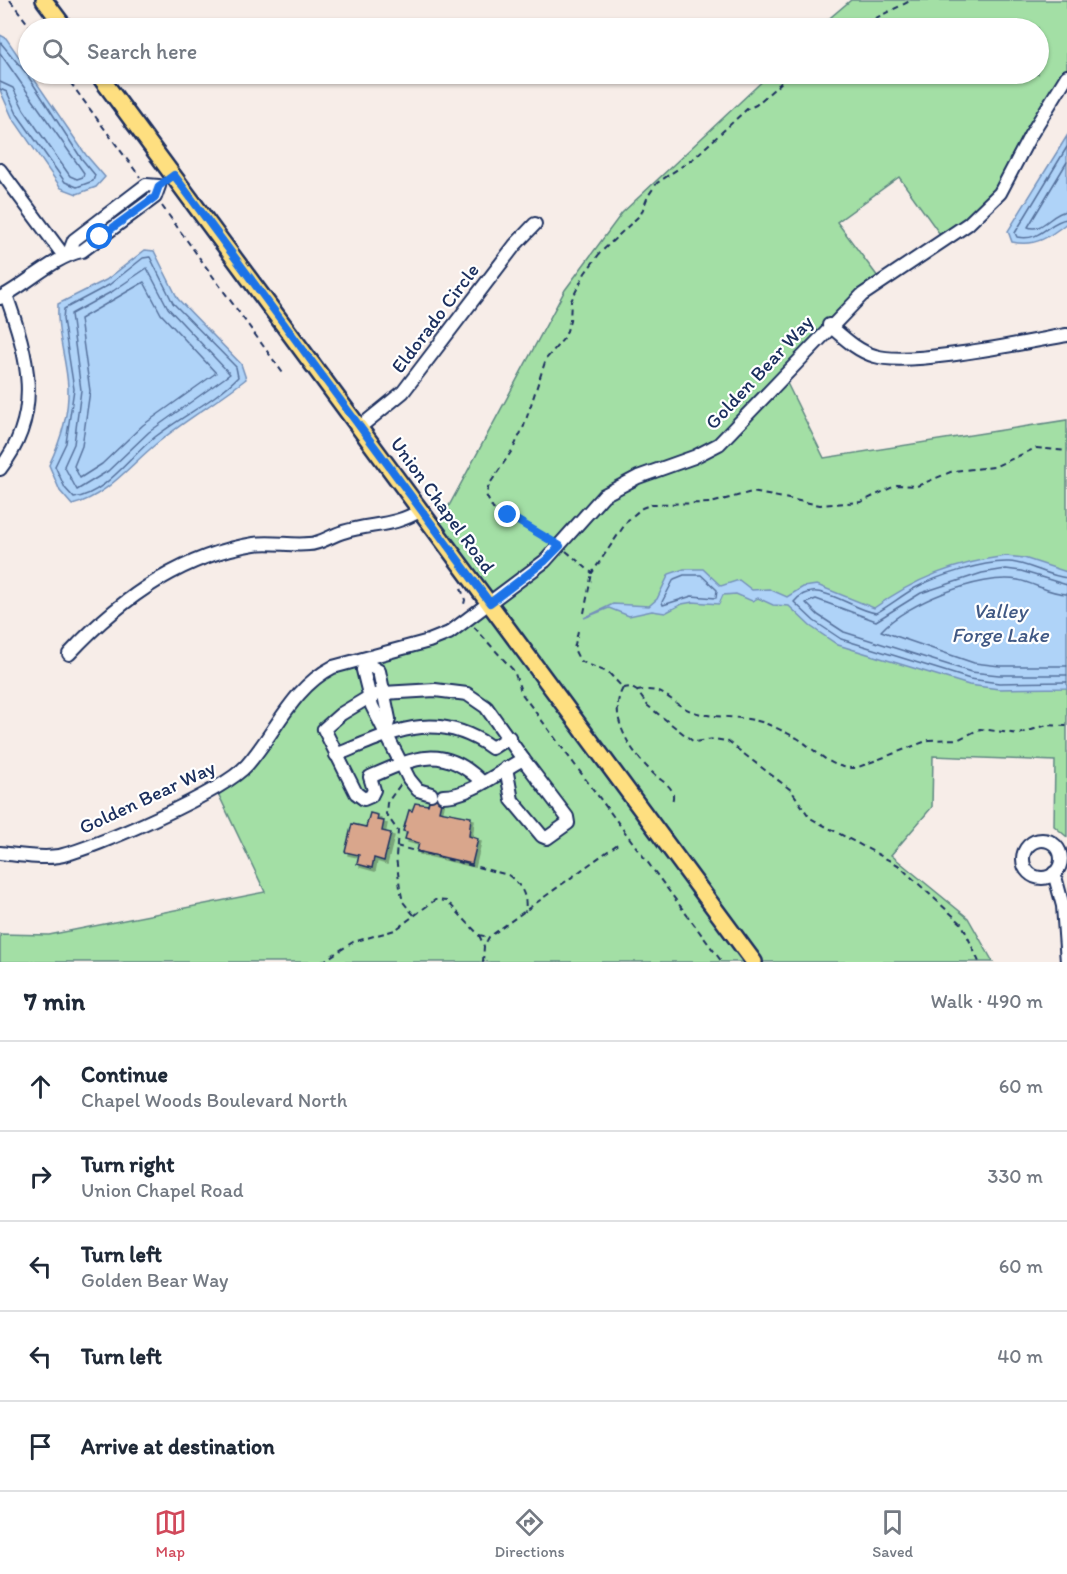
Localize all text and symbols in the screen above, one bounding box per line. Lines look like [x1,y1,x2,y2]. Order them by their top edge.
search box [18,18,1049,84]
icon: search [39,35,72,68]
text: Search here [87,38,197,65]
route start [86,223,112,249]
street label: Eldorado Circle [386,258,484,378]
street label: Golden Bear Way [700,309,818,434]
street label: Union Chapel Road [385,432,501,578]
route end [494,501,520,527]
water label: Valley Forge Lake [952,598,1049,647]
street label: Golden Bear Way [75,755,219,839]
text: 7 min [24,985,85,1017]
text: Walk · 490 m [930,989,1043,1013]
text: Continue [81,1061,168,1088]
icon: ahead [24,1070,57,1103]
text: 60 m [999,1074,1043,1098]
text: Chapel Woods Boulevard North [81,1088,347,1112]
text: Turn right [81,1151,175,1178]
icon: right [24,1160,57,1193]
text: 330 m [988,1164,1043,1188]
text: Union Chapel Road [81,1178,244,1202]
text: Turn left [81,1241,162,1268]
icon: left [24,1250,57,1283]
text: 60 m [999,1254,1043,1278]
text: Golden Bear Way [81,1268,228,1292]
icon: left [24,1340,57,1373]
text: Turn left [81,1343,162,1370]
text: 40 m [997,1344,1043,1368]
icon: arrive [24,1430,57,1463]
text: Arrive at destination [81,1433,275,1460]
tab: Map [154,1506,187,1561]
tab: Directions [494,1506,565,1561]
tab: Saved [872,1506,913,1561]

